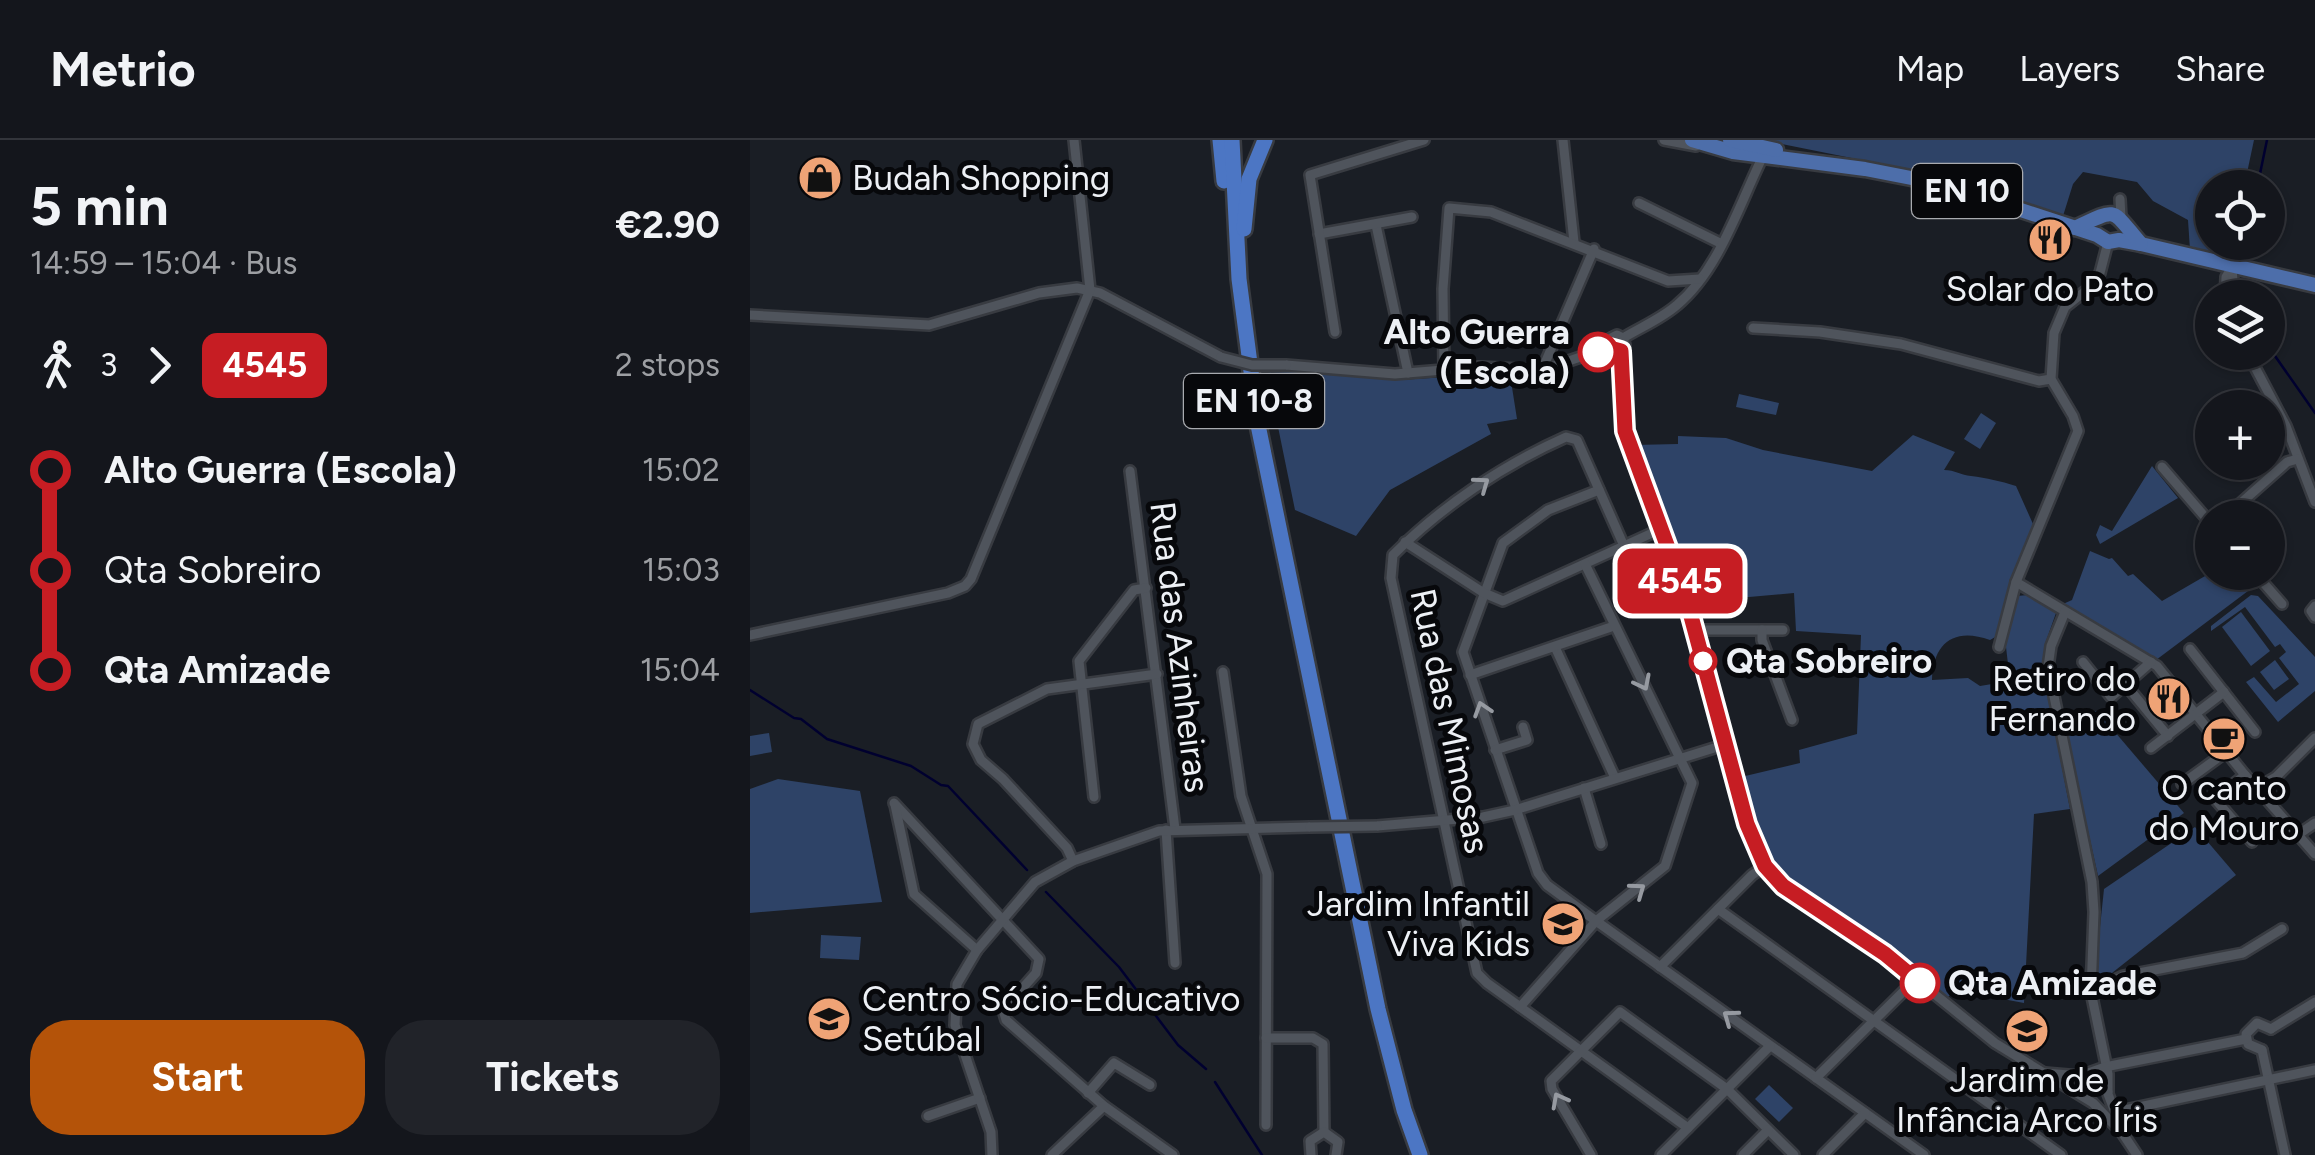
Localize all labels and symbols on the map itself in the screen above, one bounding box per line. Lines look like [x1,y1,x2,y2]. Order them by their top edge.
shop icon: Budah Shopping [797,155,843,201]
place label: Budah Shopping [852,157,1110,199]
road number: EN 10 [1912,164,2022,218]
restaurant icon: Solar do Pato [2027,217,2073,263]
place label: Solar do Pato [1946,268,2154,310]
place label: Alto Guerra (Escola) [1384,311,1570,393]
marker: Alto Guerra (Escola) [1579,333,1617,371]
road number: EN 10-8 [1184,374,1324,428]
one-way arrow [1471,477,1490,496]
street label: Rua das Azinheiras [1141,499,1219,795]
line badge: 4545 [1610,548,1750,614]
street label: Rua das Mimosas [1401,585,1499,857]
place label: Qta Sobreiro [1726,640,1932,682]
marker: Qta Sobreiro [1690,648,1716,674]
place label: Retiro do Fernando [1989,658,2136,740]
one-way arrow [1631,673,1651,691]
restaurant icon: Retiro do Fernando [2146,676,2192,722]
one-way arrow [1473,702,1493,719]
cafe icon: O canto do Mouro [2201,716,2247,762]
place label: O canto do Mouro [2148,767,2300,849]
place label: Jardim Infantil Viva Kids [1307,883,1530,965]
one-way arrow [1627,884,1645,901]
school or university icon: Jardim Infantil Viva Kids [1540,901,1586,947]
place label: Qta Amizade [1948,962,2157,1004]
marker: Qta Amizade [1901,964,1939,1002]
place label: Centro Sócio-Educativo Setúbal [862,978,1241,1060]
school or university icon: Centro Sócio-Educativo Setúbal [806,996,852,1042]
school or university icon: Jardim de Infância Arco Íris [2004,1008,2050,1054]
one-way arrow [1723,1011,1741,1029]
place label: Jardim de Infância Arco Íris [1896,1059,2158,1141]
one-way arrow [1552,1093,1571,1111]

